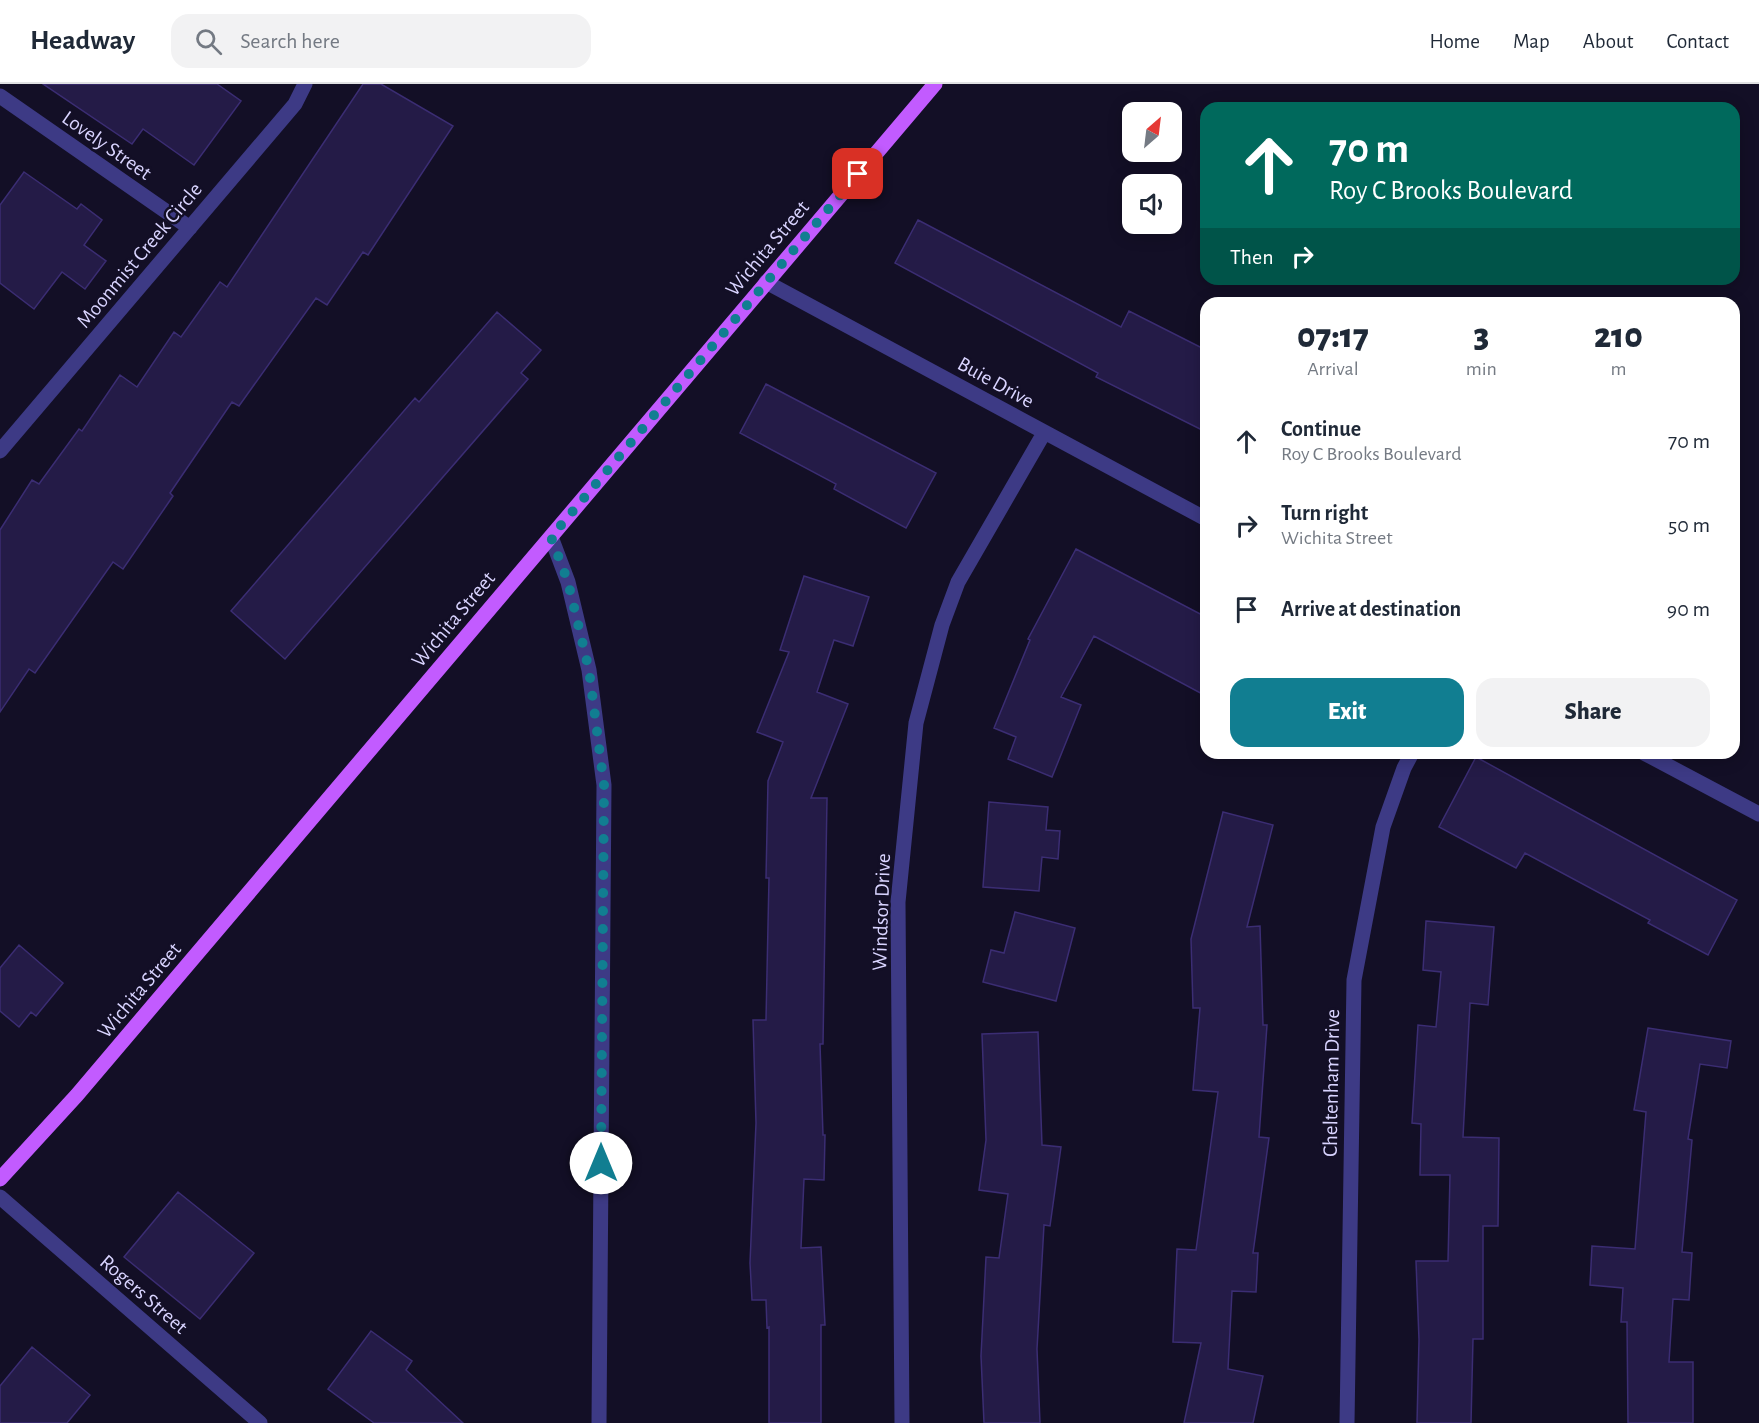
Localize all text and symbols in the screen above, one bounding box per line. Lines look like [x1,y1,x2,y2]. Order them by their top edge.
search box [171,14,591,68]
icon: search [192,25,225,58]
text: Headway [30,27,135,55]
text: Search here [240,30,340,52]
text: Home [1429,31,1480,52]
text: Map [1513,31,1550,52]
text: About [1583,31,1633,52]
text: Contact [1666,31,1729,52]
north arrow [1122,102,1182,162]
map controls [1122,102,1182,234]
street label: Lovely Street [58,107,155,184]
icon: ahead [1230,126,1308,204]
text: 70 m [1329,128,1409,170]
pin [832,148,883,199]
icon: arrive [841,157,874,190]
button: sound [1122,174,1182,234]
text: Roy C Brooks Boulevard [1329,177,1573,204]
street label: Moonmist Creek Circle [73,179,206,332]
street label: Wichita Street [722,196,813,300]
icon: right [1286,240,1319,273]
text: Then [1230,246,1274,268]
text: 07:17 [1297,318,1369,354]
text: 3 [1473,318,1489,354]
text: 210 [1594,318,1643,354]
street label: Buie Drive [954,353,1038,412]
text: Arrival [1307,359,1359,379]
text: min [1466,359,1497,379]
text: m [1610,359,1626,379]
text: Continue [1281,418,1361,440]
icon: ahead [1230,425,1263,458]
text: 70 m [1668,430,1710,452]
text: Roy C Brooks Boulevard [1281,444,1462,464]
text: Turn right [1281,502,1368,524]
icon: right [1230,509,1263,542]
text: 50 m [1668,514,1710,536]
text: Wichita Street [1281,528,1393,548]
street label: Wichita Street [408,567,499,671]
icon: arrive [1230,593,1263,626]
text: Arrive at destination [1281,598,1461,620]
text: 90 m [1667,598,1710,620]
button: Exit [1230,678,1464,747]
button: Share [1476,678,1710,747]
street label: Windsor Drive [869,853,894,971]
street label: Wichita Street [94,938,185,1042]
street label: Cheltenham Drive [1320,1009,1343,1157]
position arrow [569,1131,633,1195]
street label: Rogers Street [96,1251,192,1338]

